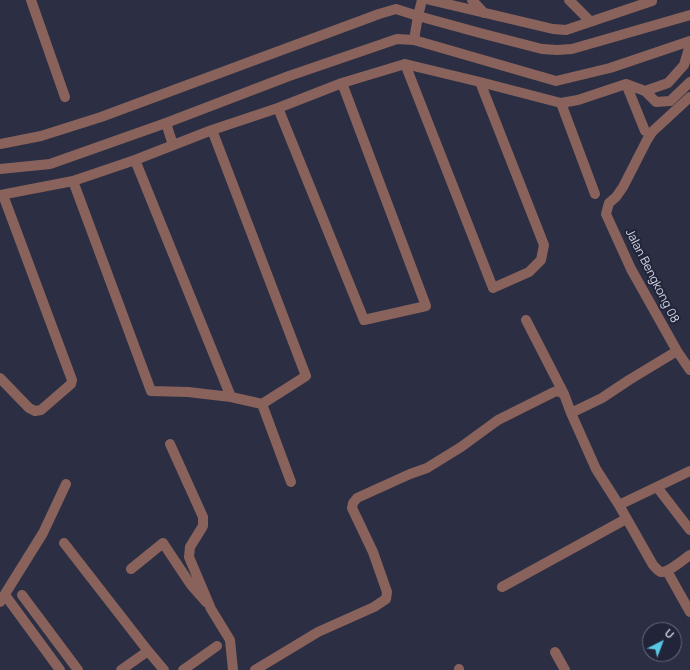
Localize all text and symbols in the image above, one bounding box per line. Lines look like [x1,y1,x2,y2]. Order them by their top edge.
street label: Jalan Bengkong 08 [622,227,682,325]
north arrow [642,622,682,662]
text: U [662,625,678,642]

